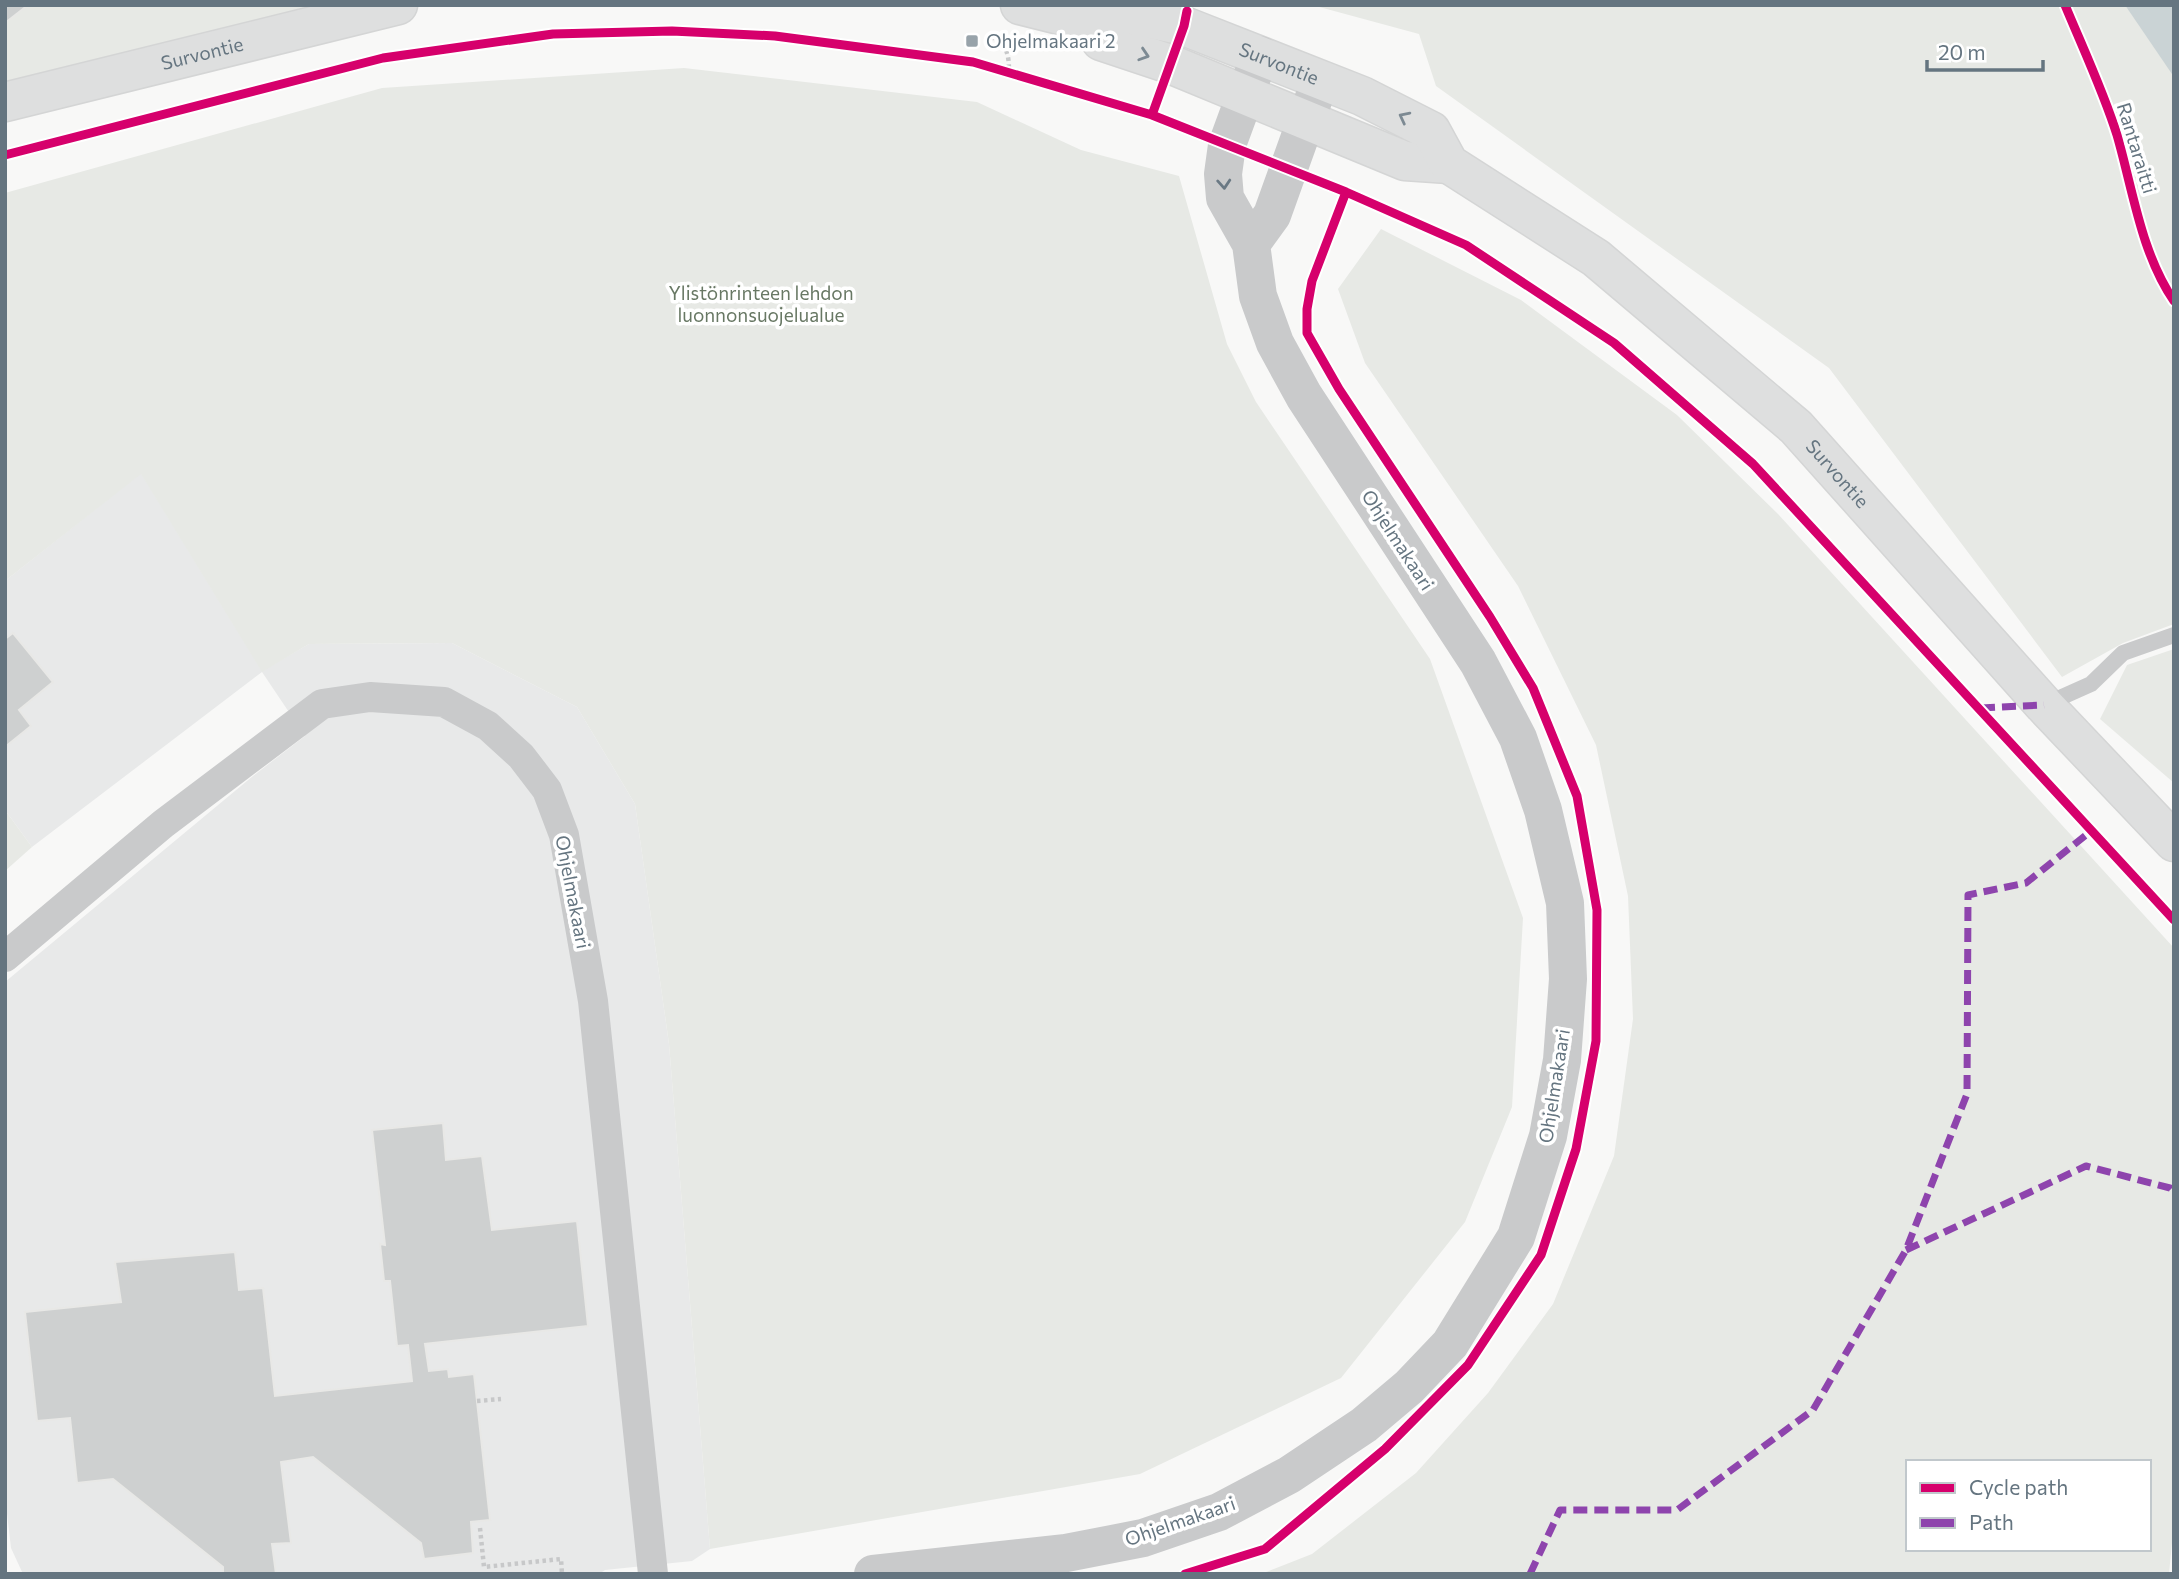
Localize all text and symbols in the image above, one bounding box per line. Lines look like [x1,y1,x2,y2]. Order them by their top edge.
scale bar [1927,28,2042,72]
place label: Ohjelmakaari 2 [986,29,1115,52]
street label: Survontie [159,32,245,74]
marker: Ohjelmakaari 2 [964,33,980,49]
street label: Survontie [1236,37,1322,89]
text: 20 m [1938,39,1986,64]
one-way arrow [1137,47,1149,62]
street label: Rantaraitti [2113,100,2162,196]
one-way arrow [1399,112,1411,126]
one-way arrow [1216,179,1231,190]
park label: Ylistönrinteen lehdon luonnonsuojelualue [668,281,854,326]
street label: Survontie [1801,434,1874,512]
street label: Ohjelmakaari [1357,485,1439,594]
street label: Ohjelmakaari [551,833,596,951]
street label: Ohjelmakaari [1533,1027,1574,1145]
legend [1906,1460,2151,1551]
text: Cycle path [1969,1474,2068,1499]
street label: Ohjelmakaari [1122,1491,1238,1550]
text: Path [1969,1509,2014,1534]

